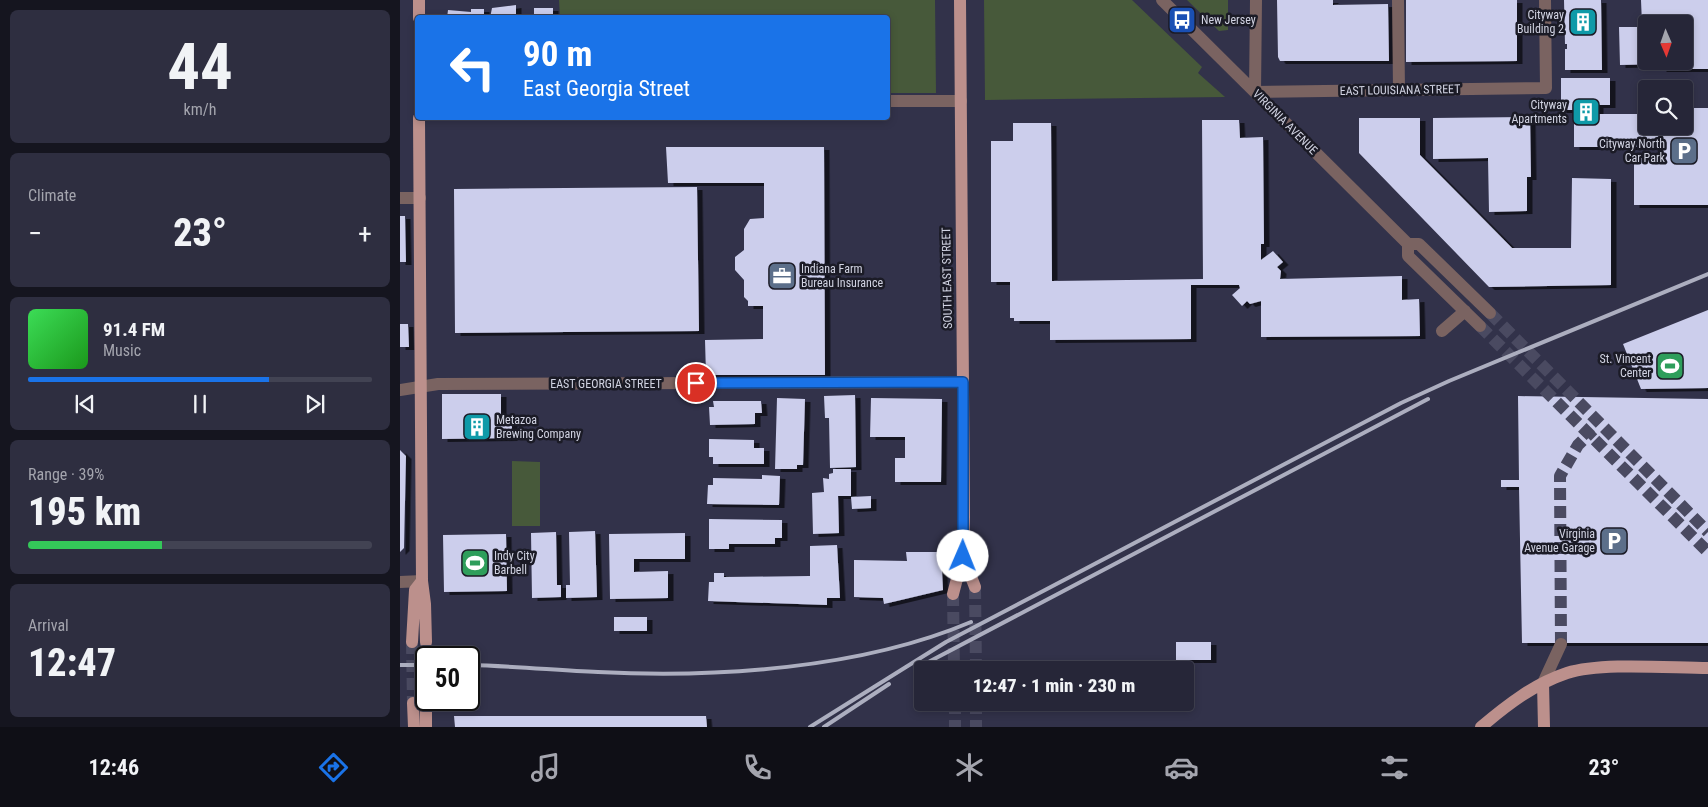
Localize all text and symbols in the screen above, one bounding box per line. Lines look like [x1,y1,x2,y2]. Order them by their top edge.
bus stop icon: New Jersey [1167,5,1197,35]
building icon: Cityway Building 2 [1568,7,1598,37]
place label: Cityway Building 2 [1517,8,1564,36]
place label: New Jersey [1201,13,1256,27]
north arrow [1638,15,1692,70]
map controls [1638,15,1693,135]
text: 44 [167,29,233,105]
text: 90 m [523,34,592,75]
icon: left [440,35,505,100]
text: East Georgia Street [523,76,690,101]
button: search [1638,80,1693,135]
street label: EAST LOUISIANA STREET [1340,82,1460,98]
street label: VIRGINIA AVENUE [1250,87,1320,157]
building icon: Cityway Apartments [1571,97,1601,127]
place label: Cityway Apartments [1511,98,1567,126]
text: km/h [184,100,216,119]
parking icon: Cityway North Car Park [1669,136,1699,166]
place label: Cityway North Car Park [1599,137,1666,165]
text: Climate [28,186,76,205]
text: 23° [173,211,227,255]
text: − [28,217,42,250]
text: + [358,217,372,250]
street label: SOUTH EAST STREET [939,227,955,329]
office icon: Indiana Farm Bureau Insurance [767,261,797,291]
place label: Indiana Farm Bureau Insurance [801,262,883,290]
text: 91.4 FM [103,318,165,341]
text: Music [103,341,141,360]
sports icon: St. Vincent Center [1655,351,1685,381]
place label: St. Vincent Center [1599,352,1651,380]
pin [675,362,717,404]
icon: arrive [682,369,710,397]
street label: EAST GEORGIA STREET [550,377,662,391]
icon: previous [71,390,99,418]
icon: pause [186,390,214,418]
icon: next [301,390,329,418]
building icon: Metazoa Brewing Company [462,412,492,442]
place label: Metazoa Brewing Company [496,413,581,441]
text: Range · 39% [28,465,104,484]
text: 195 km [28,490,141,534]
parking icon: Virginia Avenue Garage [1599,526,1629,556]
place label: Virginia Avenue Garage [1524,527,1595,555]
position arrow [936,529,988,581]
sports icon: Indy City Barbell [460,548,490,578]
place label: Indy City Barbell [494,549,535,577]
text: Arrival [28,616,69,635]
text: 12:47 [28,641,116,685]
speed limit sign: 50 [415,646,480,711]
text: 12:47 · 1 min · 230 m [973,674,1135,697]
icon: directions [316,750,351,785]
icon: music [528,750,563,785]
icon: phone [740,750,775,785]
icon: climate [952,750,987,785]
icon: car [1164,750,1199,785]
icon: filters [1377,750,1412,785]
text: 12:46 [89,755,139,780]
text: 23° [1589,755,1619,780]

